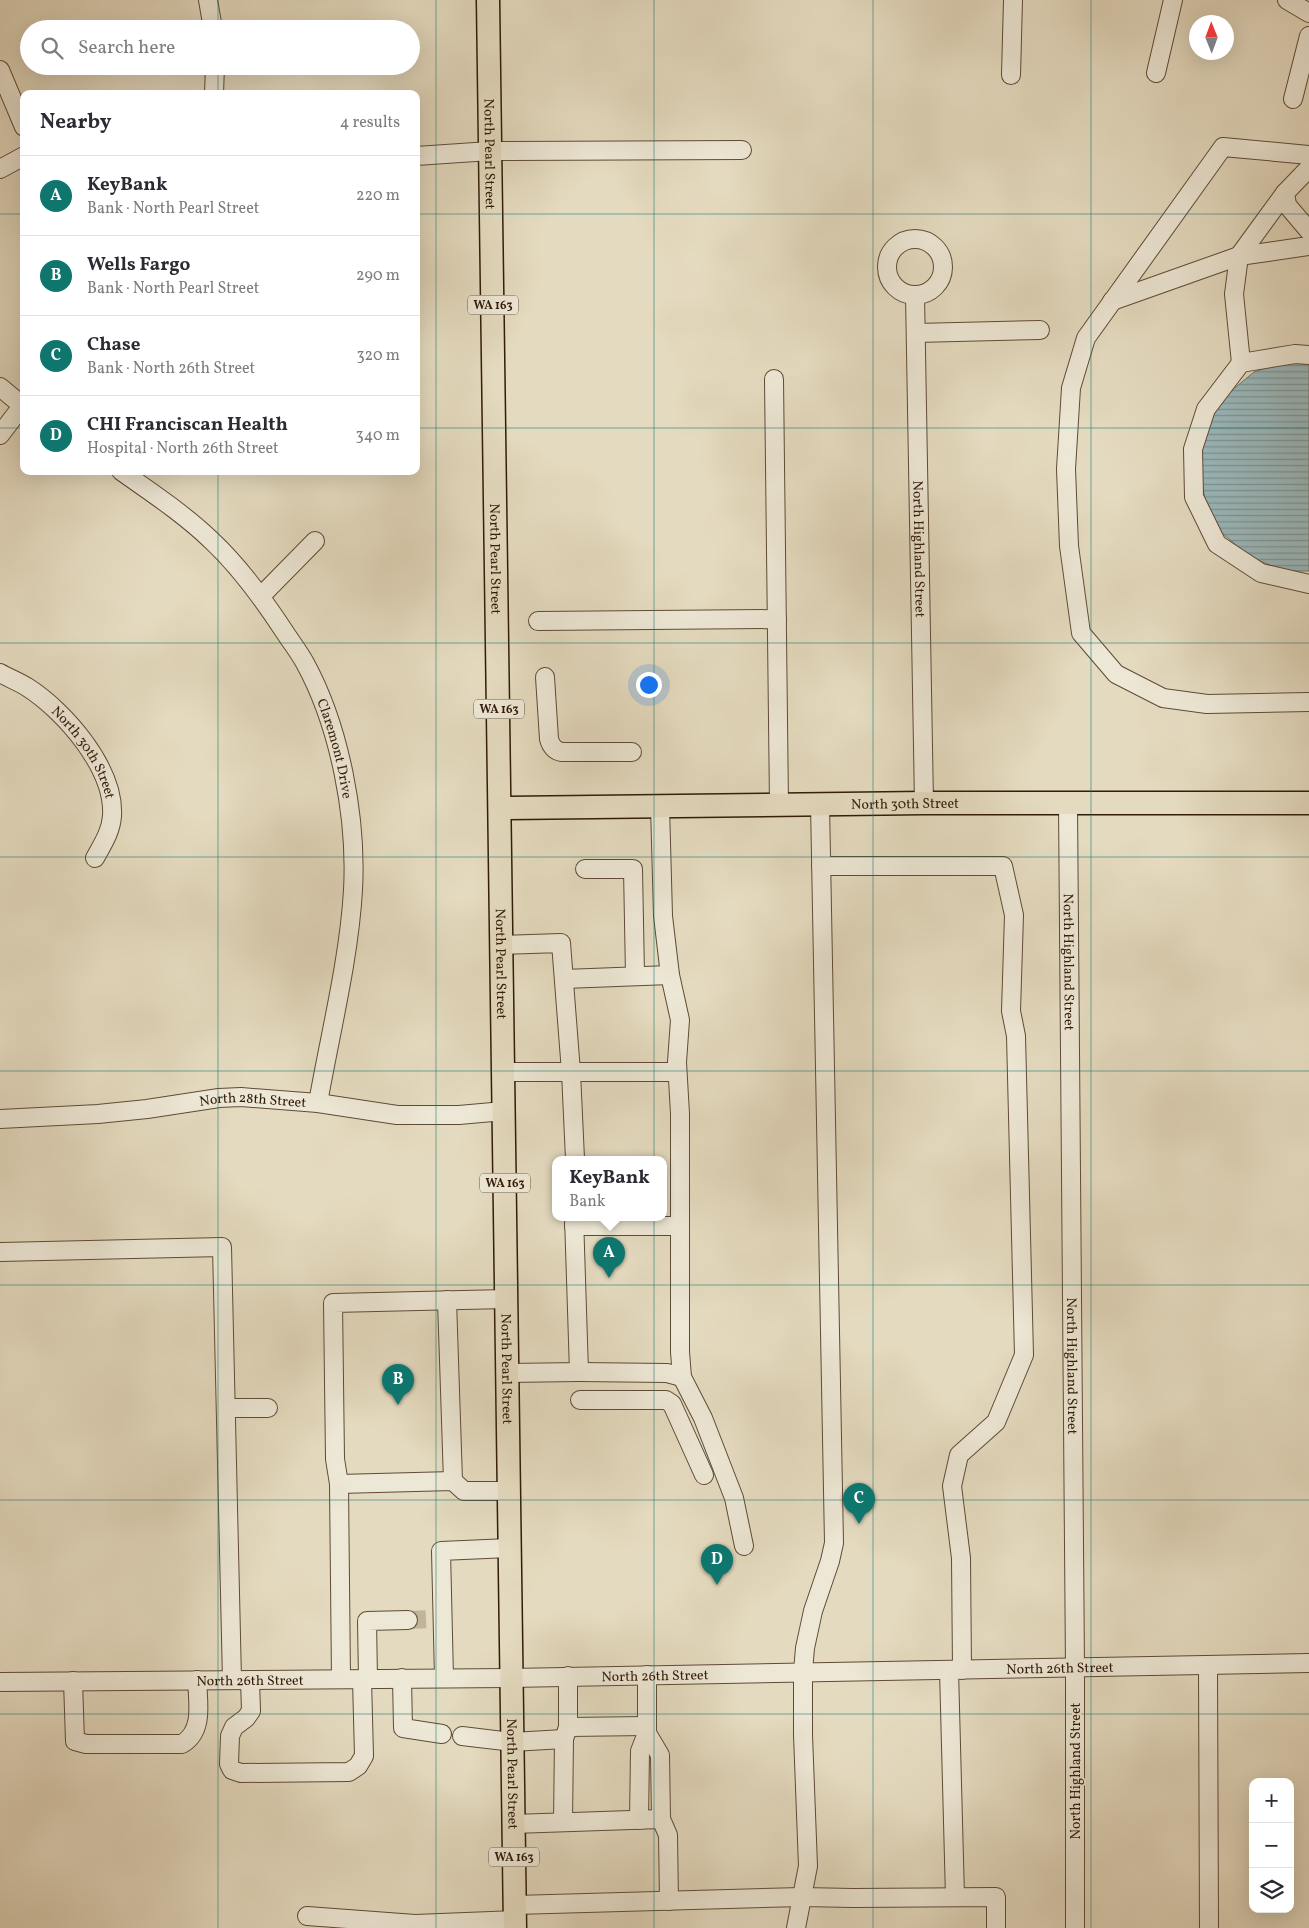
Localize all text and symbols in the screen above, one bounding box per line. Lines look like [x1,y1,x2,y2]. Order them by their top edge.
north arrow [1189,15,1234,60]
search box [20,20,420,75]
icon: search [38,34,66,62]
text: Search here [78,35,175,61]
street label: North Pearl Street [478,98,499,210]
text: Nearby [40,108,111,137]
text: 4 results [340,112,400,134]
text: KeyBank [87,172,167,198]
text: A [50,185,62,207]
text: 220 m [356,185,400,207]
text: Bank · North Pearl Street [87,198,259,220]
text: Wells Fargo [87,252,190,278]
text: B [51,265,61,287]
text: 290 m [356,265,400,287]
text: Bank · North Pearl Street [87,278,259,300]
road number: WA 163 [468,296,518,314]
text: Chase [87,332,140,358]
text: C [51,345,61,367]
text: 320 m [356,345,400,367]
text: Bank · North 26th Street [87,358,255,380]
text: CHI Franciscan Health [87,412,288,438]
text: D [50,425,62,447]
text: 340 m [356,425,400,447]
text: Hospital · North 26th Street [87,438,279,460]
street label: North Highland Street [907,480,929,618]
street label: North Pearl Street [484,503,505,615]
your location [636,672,662,698]
street label: Claremont Drive [311,696,356,801]
road number: WA 163 [474,700,524,719]
street label: North 30th Street [47,702,119,801]
street label: North 30th Street [851,795,959,815]
street label: North Highland Street [1058,893,1078,1031]
street label: North Pearl Street [490,908,510,1020]
street label: North 28th Street [198,1089,307,1113]
popup [552,1156,667,1221]
text: KeyBank [569,1165,650,1191]
road number: WA 163 [480,1174,530,1192]
text: Bank [569,1191,606,1213]
pin: A [593,1237,625,1278]
street label: North Highland Street [1061,1297,1081,1435]
street label: North Pearl Street [495,1313,516,1425]
pin: B [382,1364,414,1405]
pin: C [843,1483,875,1524]
pin: D [701,1544,733,1585]
street label: North 26th Street [1006,1659,1114,1680]
street label: North 26th Street [601,1666,709,1687]
street label: North 26th Street [196,1672,304,1691]
street label: North Highland Street [1067,1702,1086,1839]
street label: North Pearl Street [501,1718,522,1830]
map controls [1249,1778,1294,1913]
button: + [1249,1778,1294,1823]
button: − [1249,1823,1294,1868]
road number: WA 163 [489,1848,539,1866]
button: layers [1249,1868,1294,1913]

